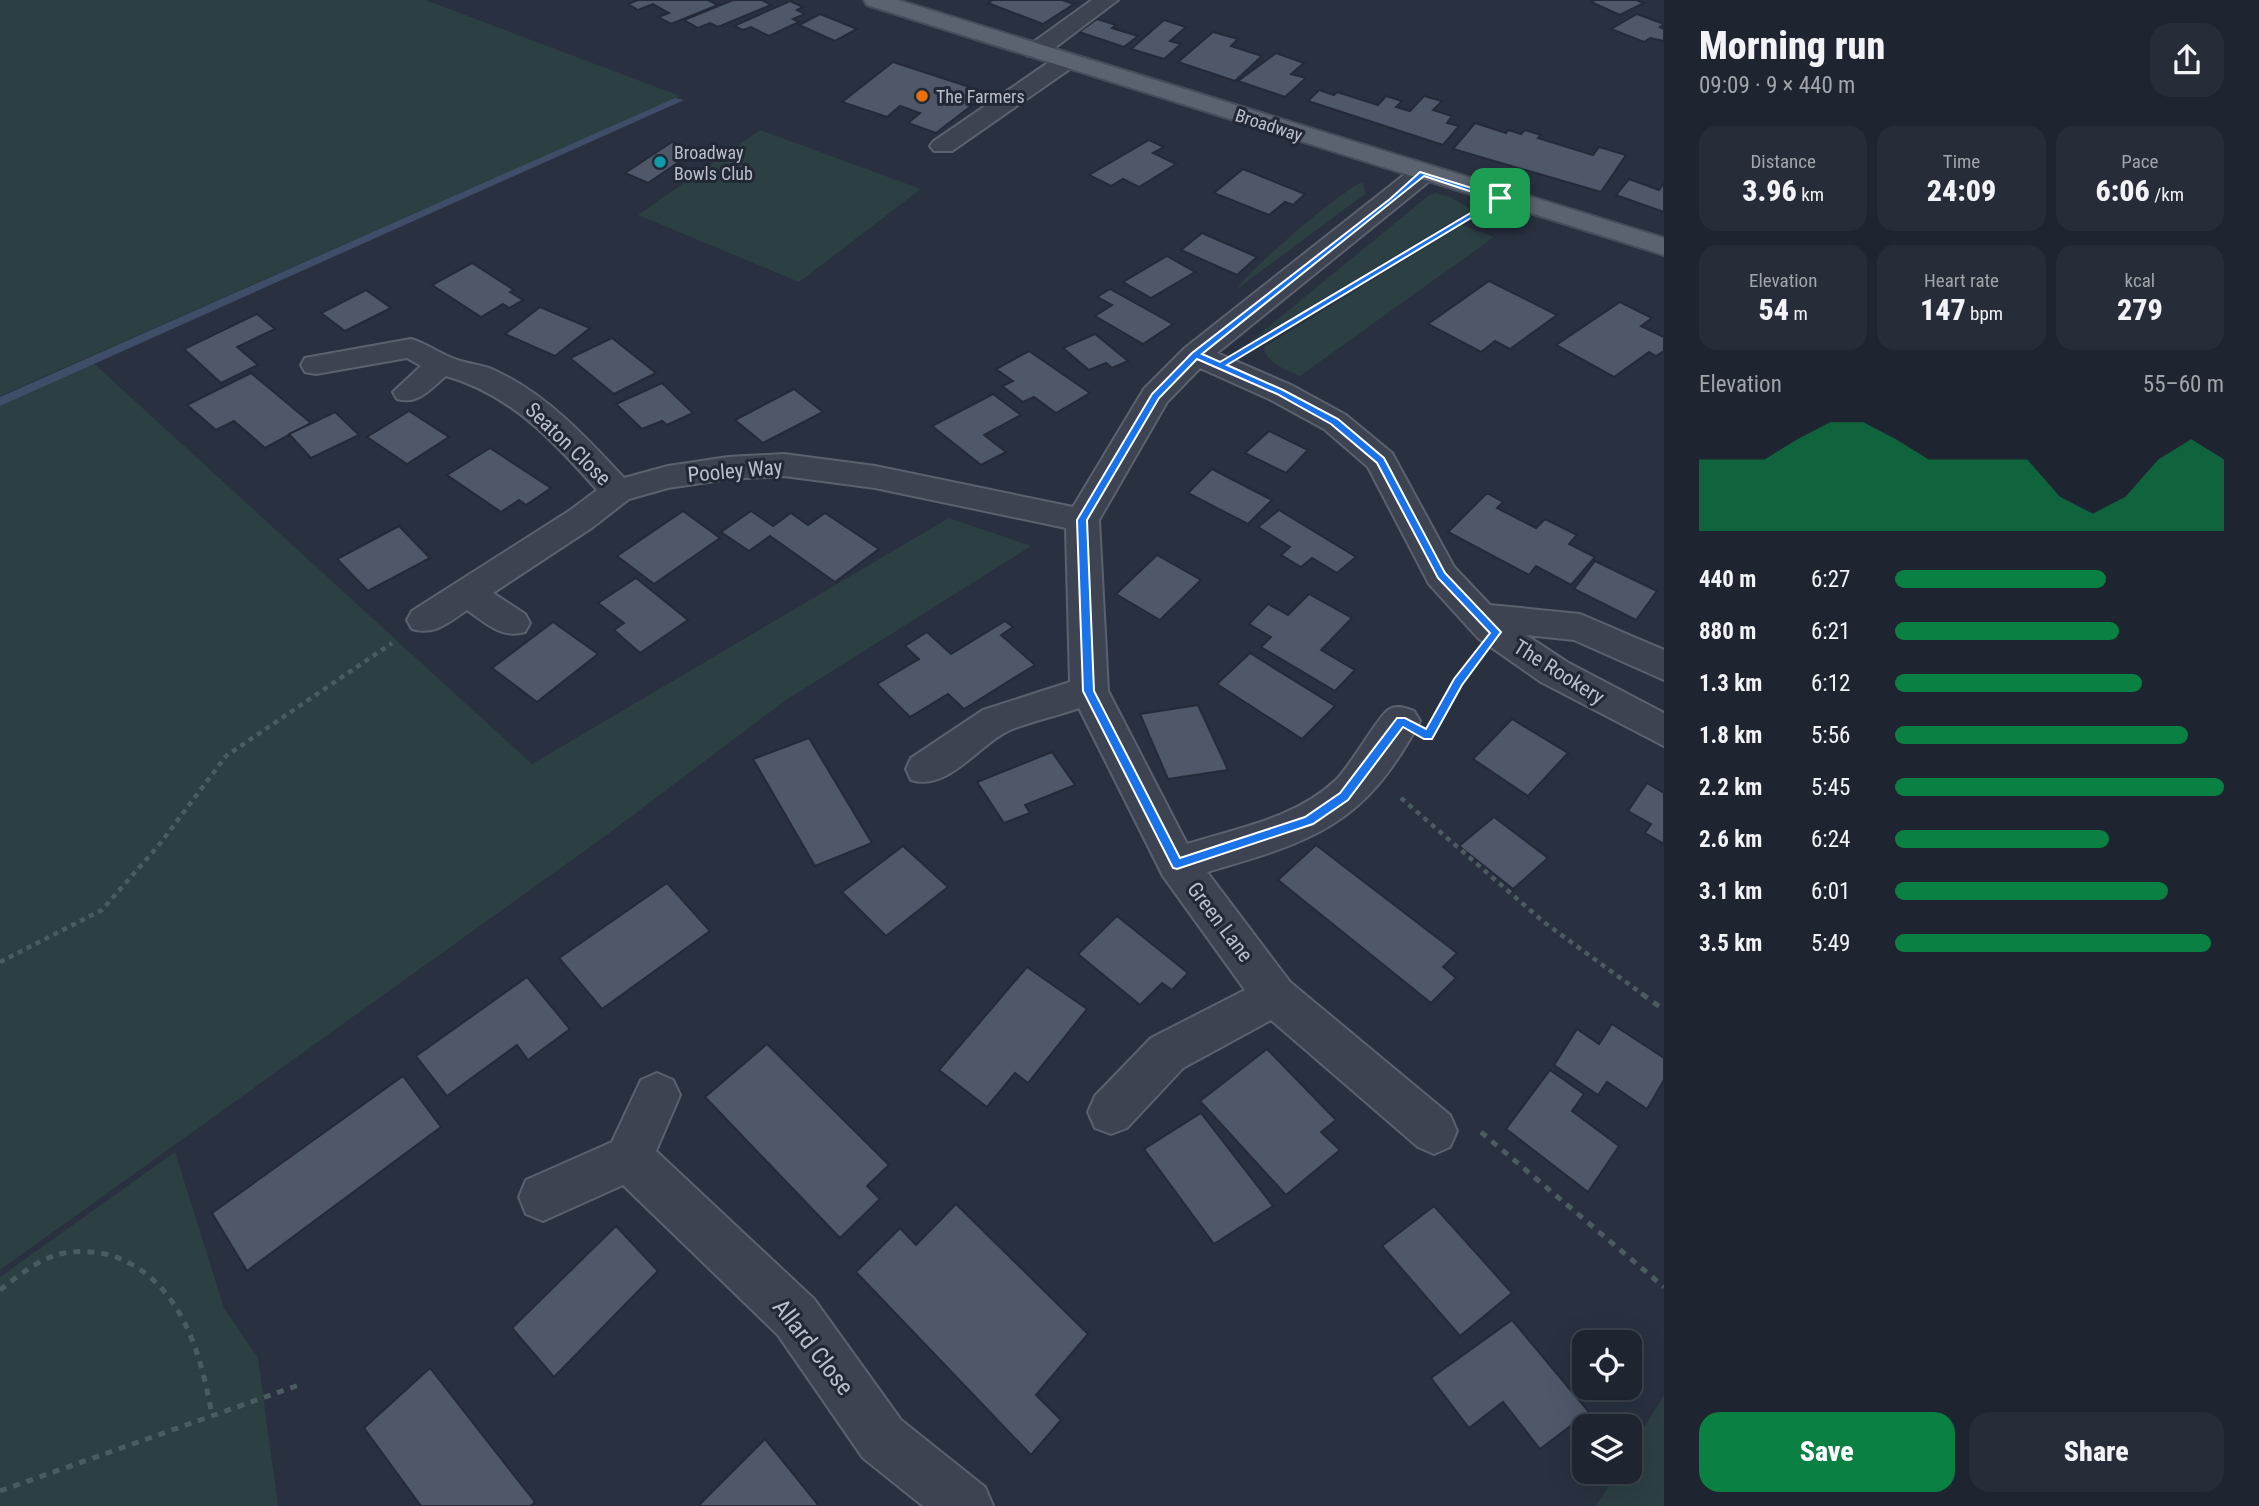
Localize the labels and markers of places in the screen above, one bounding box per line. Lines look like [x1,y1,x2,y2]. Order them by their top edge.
place label: The Farmers [936,86,1025,107]
marker: The Farmers [914,88,930,104]
place label: Broadway Bowls Club [674,142,753,184]
marker: Broadway Bowls Club [652,154,668,170]
pin [1470,168,1530,228]

